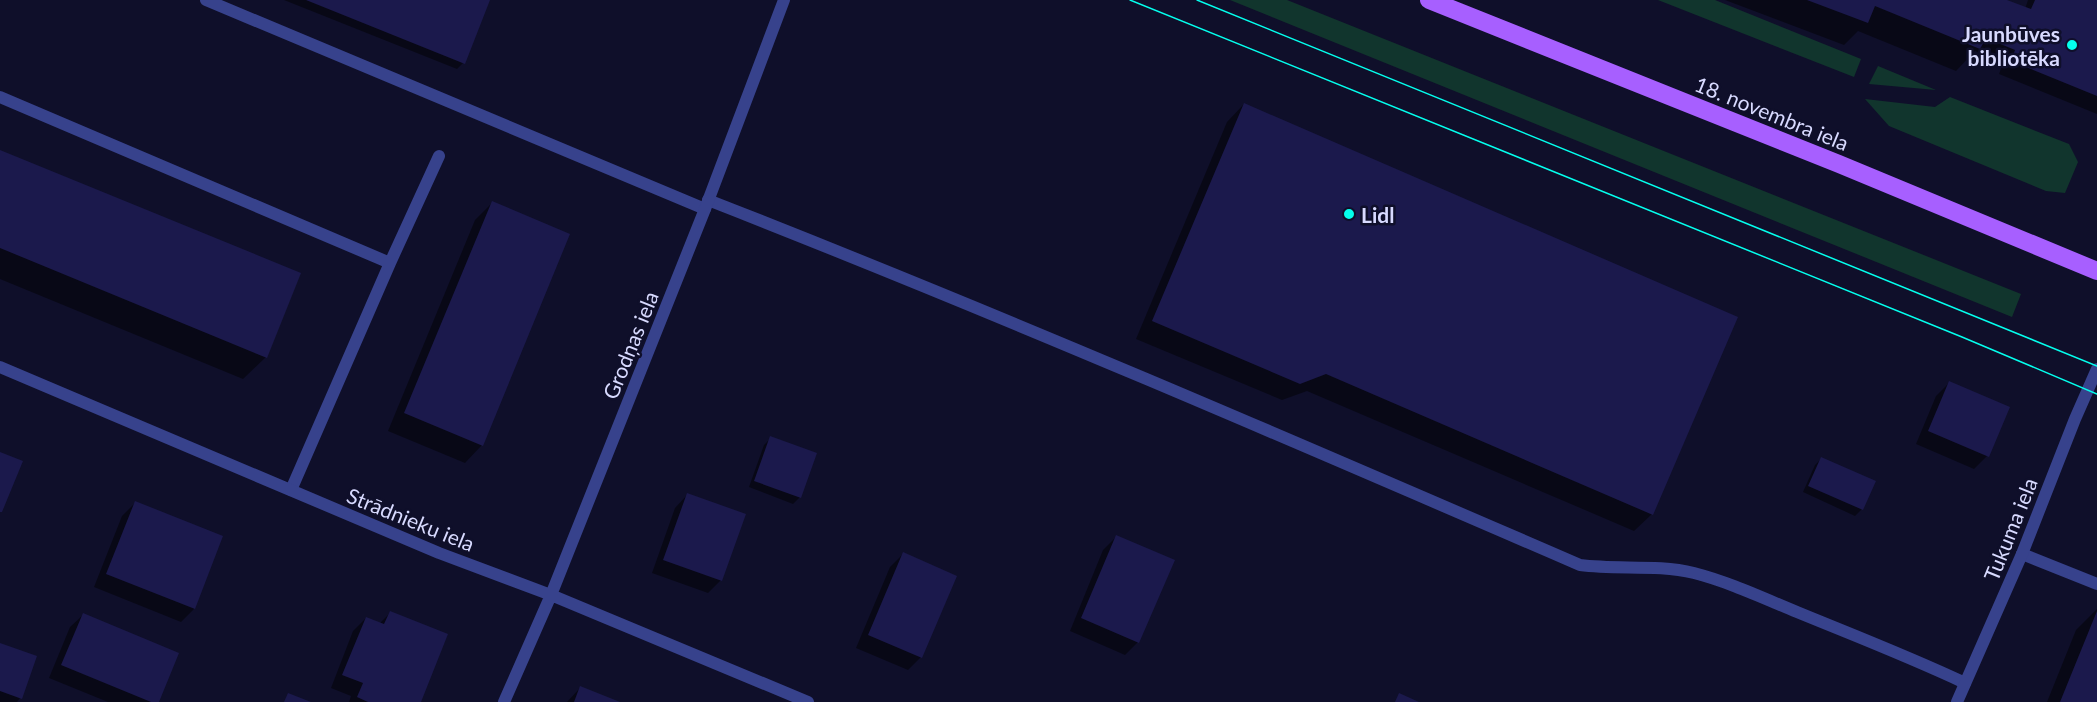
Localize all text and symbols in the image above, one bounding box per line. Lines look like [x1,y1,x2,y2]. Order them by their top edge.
place label: Jaunbūves bibliotēka [1962,21,2060,70]
marker: Jaunbūves bibliotēka [2065,38,2079,52]
street label: 18. novembra iela [1692,71,1852,155]
place label: Lidl [1361,202,1394,227]
marker: Lidl [1342,207,1356,221]
street label: Grodņas iela [597,287,663,403]
street label: Tukuma iela [1978,474,2042,584]
street label: Strādnieku iela [344,482,478,556]

